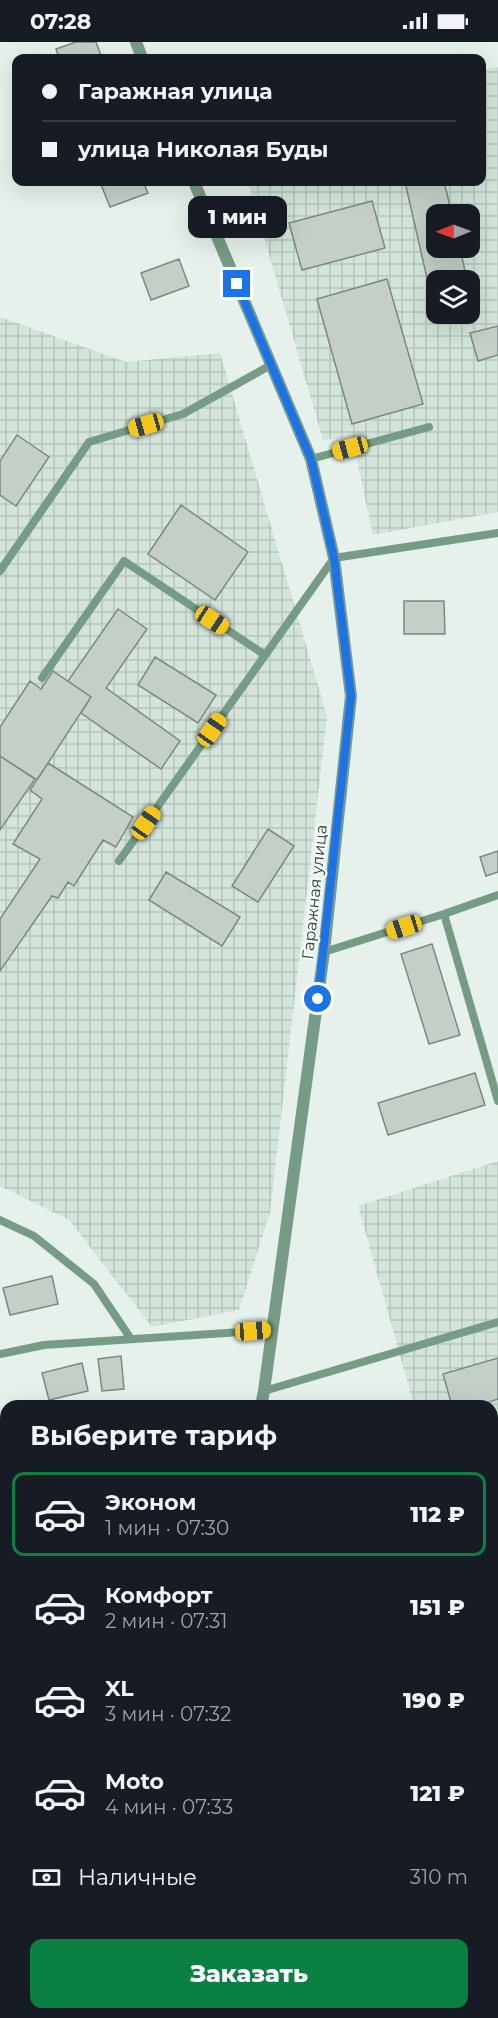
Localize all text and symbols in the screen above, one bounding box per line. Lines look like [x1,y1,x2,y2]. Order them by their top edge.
text: 07:28 [30,8,91,35]
text: Гаражная улица [78,78,273,105]
text: улица Николая Буды [78,136,329,163]
callout: 1 мин [188,197,286,239]
north arrow [426,204,480,258]
map controls [426,204,480,324]
text: 1 мин [208,205,267,229]
route end [223,270,250,297]
button: layers [426,270,480,324]
car [126,411,166,439]
car [330,435,370,461]
car [192,603,232,637]
car [194,710,230,750]
car [128,803,164,843]
street label: Гаражная улица [298,824,331,960]
car [384,913,424,941]
route start [304,985,331,1012]
car [234,1321,272,1341]
text: Выберите тариф [30,1419,277,1452]
icon: car [33,1487,87,1541]
text: Эконом [105,1489,196,1516]
text: 112 ₽ [410,1501,465,1528]
text: 1 мин · 07:30 [105,1516,229,1540]
icon: car [33,1580,87,1634]
text: Комфорт [105,1582,213,1609]
text: 151 ₽ [410,1594,465,1621]
text: 2 мин · 07:31 [105,1609,227,1633]
icon: car [33,1673,87,1727]
text: XL [105,1675,134,1702]
text: 190 ₽ [403,1687,465,1714]
text: 3 мин · 07:32 [105,1702,231,1726]
icon: car [33,1766,87,1820]
text: Moto [105,1768,164,1795]
text: 121 ₽ [410,1780,465,1807]
text: 4 мин · 07:33 [105,1795,233,1819]
icon: cash [30,1861,63,1894]
text: Наличные [78,1864,197,1891]
text: 310 m [410,1865,468,1889]
button: Заказать [30,1939,468,2008]

